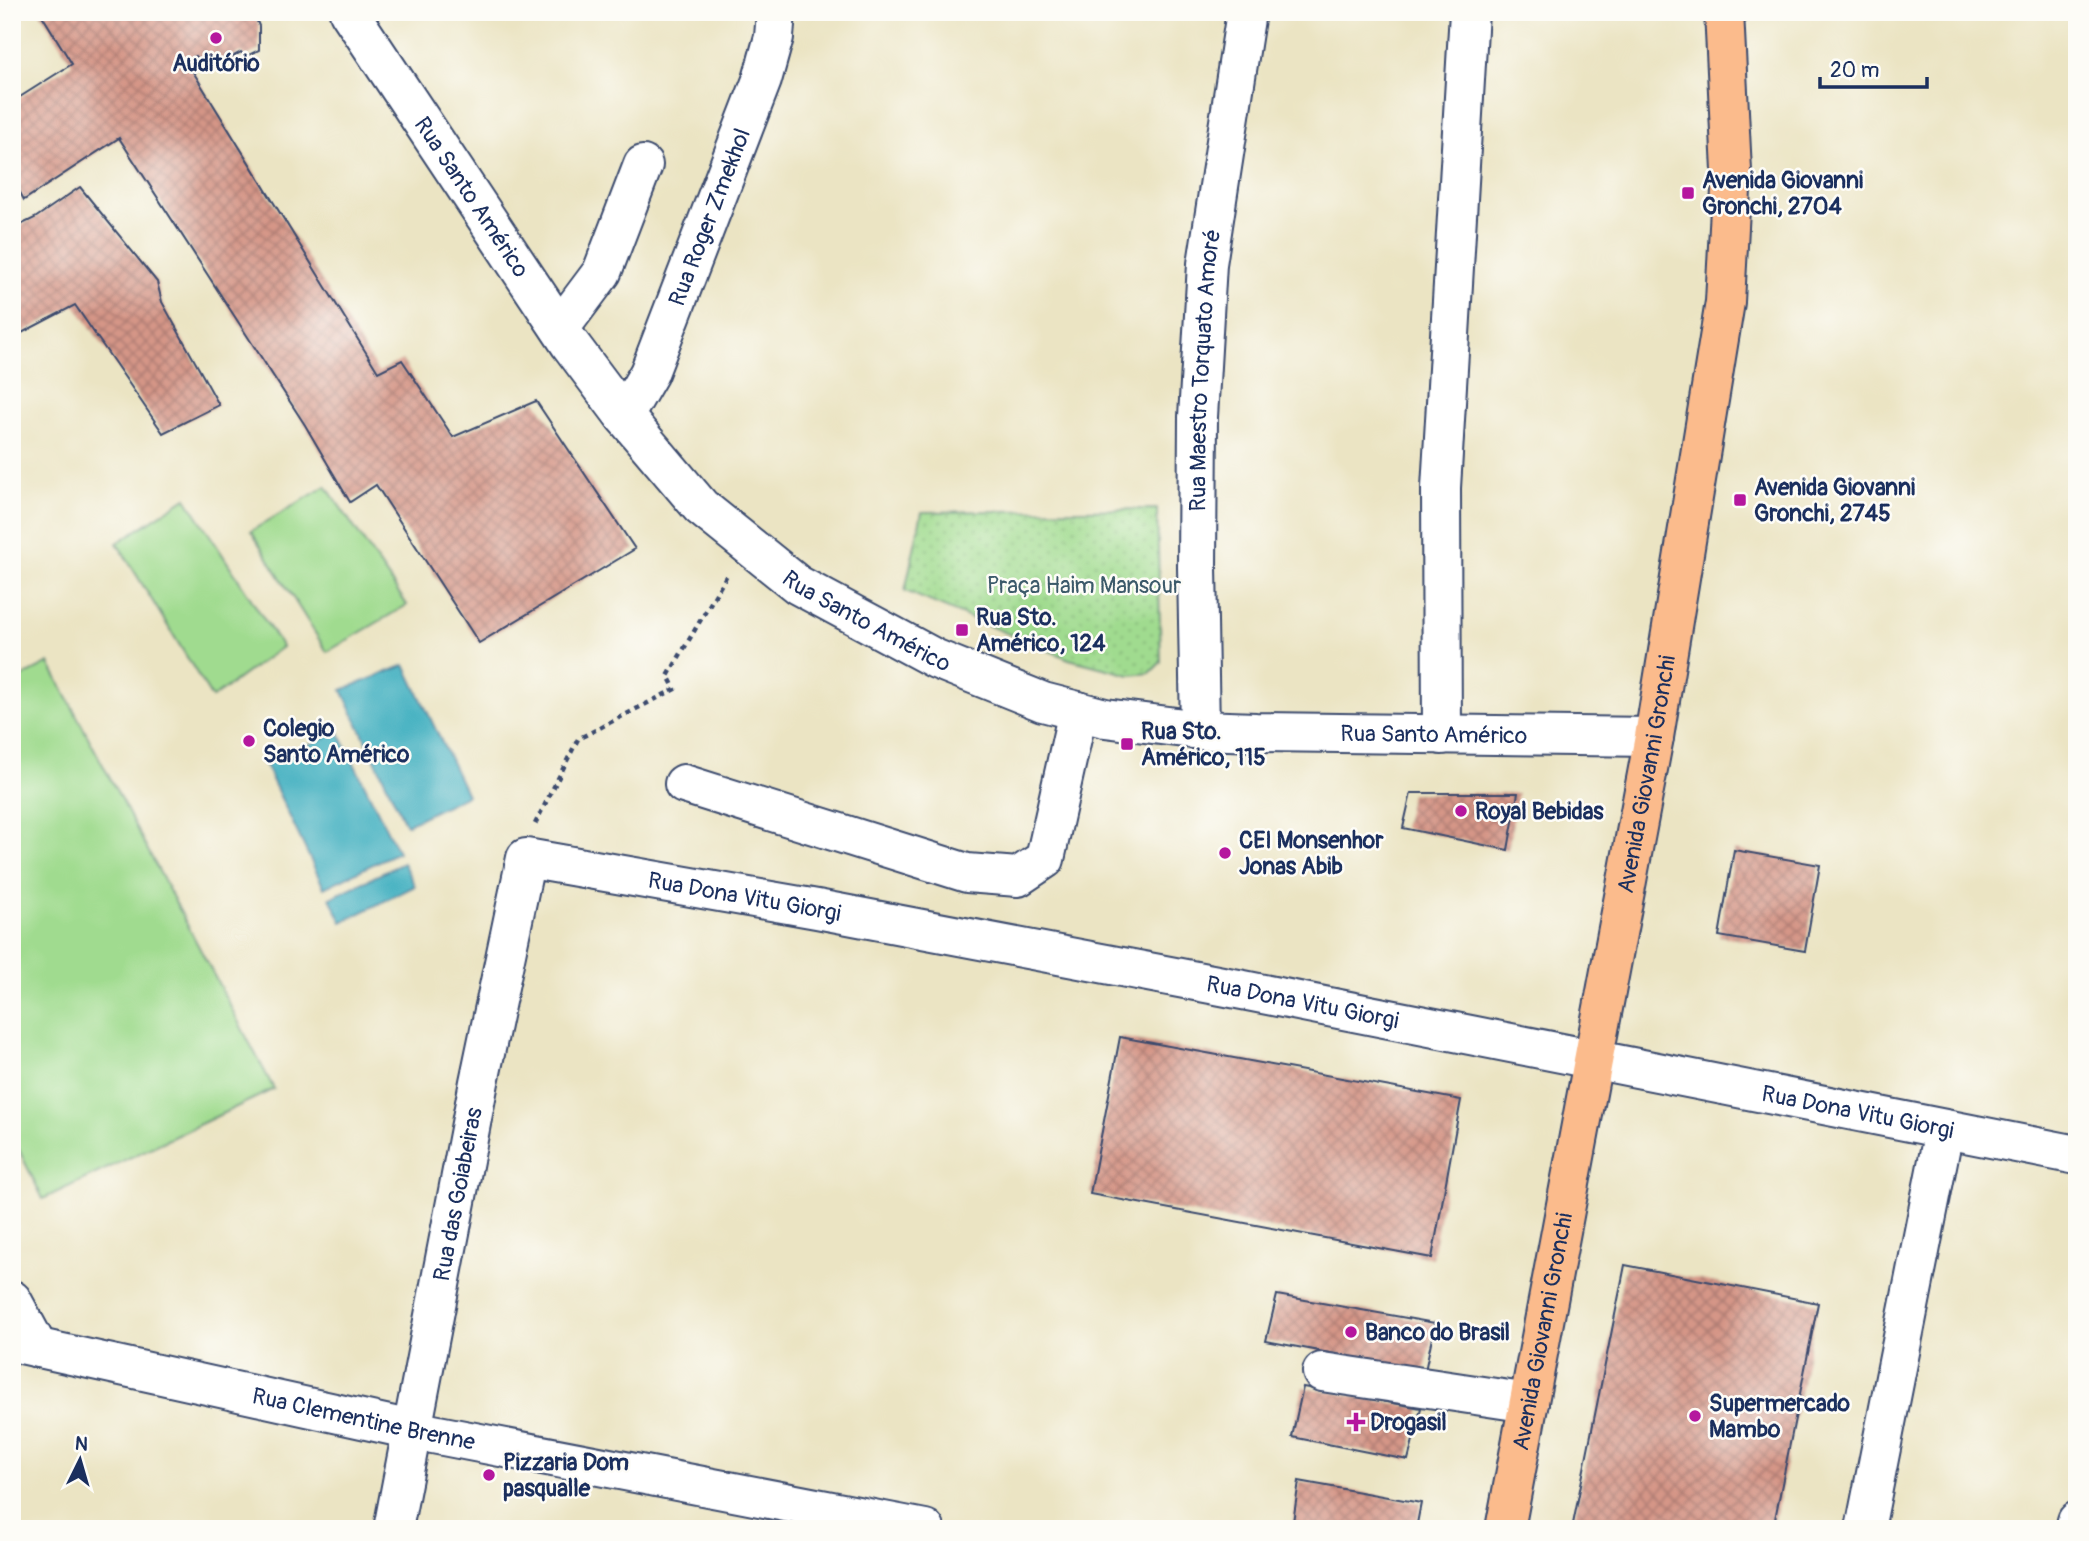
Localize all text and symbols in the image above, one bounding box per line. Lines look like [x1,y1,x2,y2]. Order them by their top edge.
marker: Auditório [208,30,224,46]
scale bar [1820,46,1926,90]
place label: Auditório [172,49,260,78]
text: 20 m [1830,57,1879,84]
street label: Rua Santo Américo [408,111,535,283]
street label: Rua Roger Zmekhol [662,124,757,310]
place label: Avenida Giovanni Gronchi, 2704 [1702,166,1863,221]
marker: Avenida Giovanni Gronchi, 2704 [1680,185,1696,201]
street label: Rua Maestro Torquato Amoré [1183,227,1227,512]
place label: Avenida Giovanni Gronchi, 2745 [1754,473,1915,528]
marker: Avenida Giovanni Gronchi, 2745 [1732,492,1748,508]
street label: Rua Santo Américo [776,564,955,678]
park label: Praça Haim Mansour [987,571,1181,600]
place label: Rua Sto. Américo, 124 [976,603,1106,658]
marker: Rua Sto. Américo, 124 [954,622,970,638]
street label: Avenida Giovanni Gronchi [1611,653,1682,896]
place label: Colegio Santo Américo [263,714,410,769]
place label: Rua Sto. Américo, 115 [1141,717,1266,772]
street label: Rua Santo Américo [1340,719,1527,750]
marker: Colegio Santo Américo [241,733,257,749]
marker: Rua Sto. Américo, 115 [1119,736,1135,752]
place label: Royal Bebidas [1475,797,1604,826]
marker: Royal Bebidas [1453,803,1469,819]
place label: CEI Monsenhor Jonas Abib [1239,826,1384,881]
marker: CEI Monsenhor Jonas Abib [1217,845,1233,861]
street label: Rua Dona Vitu Giorgi [646,866,843,928]
street label: Rua Dona Vitu Giorgi [1204,969,1401,1035]
street label: Rua Dona Vitu Giorgi [1759,1079,1956,1145]
street label: Rua das Goiabeiras [427,1105,489,1284]
street label: Avenida Giovanni Gronchi [1506,1210,1579,1453]
place label: Banco do Brasil [1365,1318,1510,1347]
marker: Banco do Brasil [1343,1324,1359,1340]
street label: Rua Clementine Brenne [249,1381,478,1457]
place label: Supermercado Mambo [1709,1389,1851,1444]
place label: Drogasil [1370,1408,1447,1437]
marker: Supermercado Mambo [1687,1408,1703,1424]
marker: Drogasil [1348,1414,1364,1430]
north arrow [46,1426,116,1496]
text: N [74,1432,89,1457]
place label: Pizzaria Dom pasqualle [503,1448,629,1503]
marker: Pizzaria Dom pasqualle [481,1467,497,1483]

